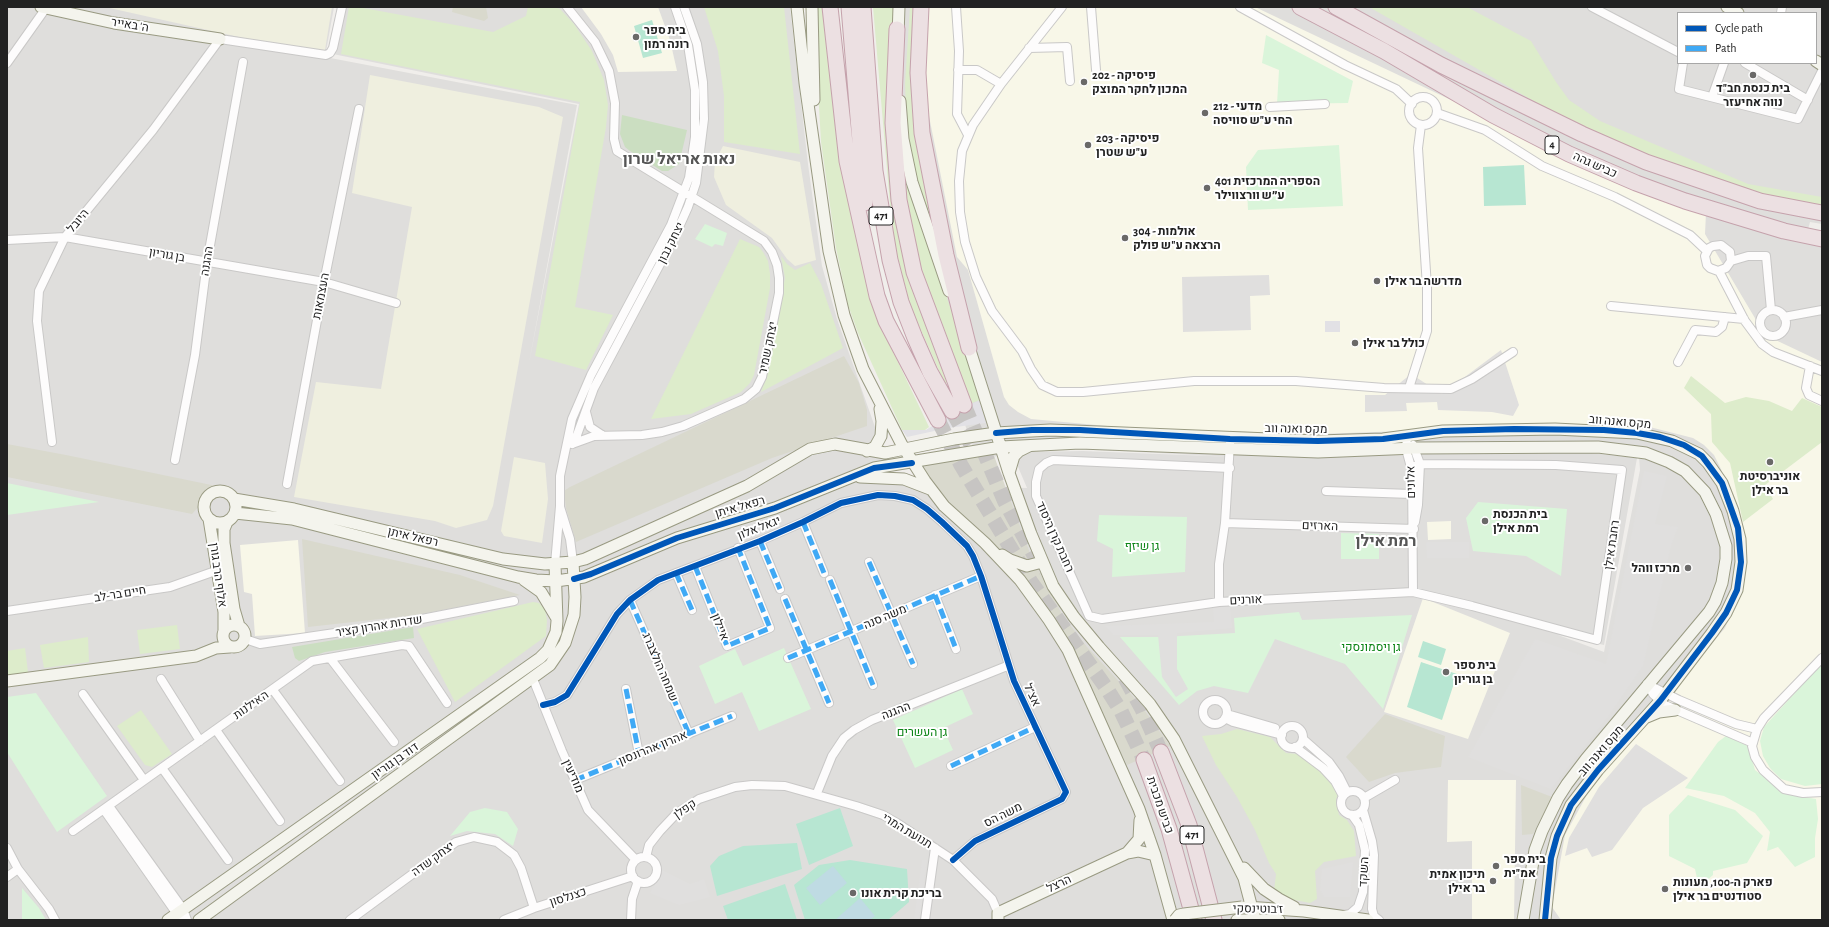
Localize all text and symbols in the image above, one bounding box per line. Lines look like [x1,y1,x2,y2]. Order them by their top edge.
legend [1677,12,1817,64]
street label: ה' באייר [110,15,150,35]
text: Cycle path [1715,22,1763,34]
place label: בית ספר רונה רמון [644,23,689,51]
marker: בית ספר רונה רמון [631,32,641,42]
text: Path [1715,42,1737,54]
place label: 202 - פיסיקה המכון לחקר המוצק [1092,68,1187,96]
marker: בית כנסת חב"ד נווה אחיעזר [1748,70,1758,80]
marker: 202 - פיסיקה המכון לחקר המוצק [1079,77,1089,87]
place label: בית כנסת חב"ד נווה אחיעזר [1716,81,1790,109]
place label: 212 - מדעי החי ע"ש סוויסה [1213,99,1292,127]
marker: 212 - מדעי החי ע"ש סוויסה [1200,108,1210,118]
place label: 203 - פיסיקה ע"ש שטרן [1096,131,1159,159]
road number: 4 [1545,136,1559,154]
marker: 203 - פיסיקה ע"ש שטרן [1083,140,1093,150]
district label: נאות אריאל שרון [623,149,735,169]
street label: כביש גהה [1571,149,1619,181]
place label: 401 הספריה המרכזית ע״ש וורצווילר [1215,174,1320,202]
marker: 401 הספריה המרכזית ע״ש וורצווילר [1202,183,1212,193]
street label: היובל [64,206,92,236]
road number: 471 [869,207,893,225]
street label: יצחק נבון [654,220,688,266]
place label: 304 - אולמות הרצאה ע"ש פולק [1133,224,1221,252]
marker: 304 - אולמות הרצאה ע"ש פולק [1120,233,1130,243]
street label: בן גוריון [148,245,186,265]
street label: ההגנה [198,245,216,277]
street label: העצמאות [309,272,333,320]
place label: מדרשה בר אילן [1385,274,1462,288]
marker: מדרשה בר אילן [1372,276,1382,286]
street label: יצחק שמיר [755,320,781,376]
place label: כולל בר אילן [1363,336,1425,350]
marker: כולל בר אילן [1350,338,1360,348]
street label: מקס ואנה ווב [1588,412,1652,432]
street label: מקס ואנה ווב [1265,421,1327,437]
marker: אוניברסיטת בר אילן [1765,457,1775,467]
street label: אלונים [1404,465,1418,499]
place label: אוניברסיטת בר אילן [1740,469,1800,497]
street label: רפאל איתן [713,493,767,521]
street label: רחבת קרן היסוד [1033,499,1077,575]
place label: בית הכנסת רמת אילן [1493,507,1547,535]
street label: יגאל אלון [735,513,783,543]
marker: בית הכנסת רמת אילן [1480,516,1490,526]
street label: הארזים [1302,518,1338,534]
street label: רחבת אילן [1601,519,1623,571]
street label: רפאל איתן [386,524,440,550]
district label: רמת אילן [1355,531,1417,551]
park label: גן שיזף [1125,539,1159,553]
street label: אלוף הרב גורן [206,542,230,608]
place label: מרכז ווהל [1631,561,1680,575]
marker: מרכז ווהל [1683,563,1693,573]
street label: חיים בר-לב [93,583,147,605]
street label: אורנים [1229,592,1263,608]
street label: משה סנה [861,602,909,632]
street label: איילון [708,611,732,643]
street label: שדרות אהרון קציר [335,612,423,640]
street label: שמחה הולצברג [639,630,681,704]
park label: גן ויסמונסקי [1341,640,1401,654]
place label: בית ספר בן גוריון [1454,658,1496,686]
marker: בית ספר בן גוריון [1441,667,1451,677]
street label: אצ"ל [1020,681,1044,709]
street label: האילנות [231,688,271,722]
street label: ההגנה [879,699,913,723]
street label: מקס ואנה ווב [1575,723,1627,779]
park label: גן העשרים [897,725,947,739]
street label: אהרון אהרונסון [617,728,689,768]
street label: דוד בן גוריון [369,739,421,783]
street label: מודיעין [559,757,587,795]
street label: כביש מכבית [1144,775,1176,835]
street label: קפלן [671,796,699,822]
street label: משה הס [981,800,1025,830]
street label: תנועת המרי [879,810,935,852]
road number: 471 [1180,826,1204,844]
street label: יצחק שדה [409,839,457,879]
place label: בית ספר אמ"ית [1504,852,1546,880]
street label: השקד [1356,856,1372,888]
marker: בית ספר אמ"ית [1491,861,1501,871]
place label: תיכון אמית בר אילן [1429,867,1485,895]
street label: הרצל [1044,872,1074,896]
place label: פארק ה-100, מעונות סטודנטים בר אילן [1673,875,1773,903]
marker: תיכון אמית בר אילן [1488,876,1498,886]
street label: כצנלסון [548,884,588,910]
marker: פארק ה-100, מעונות סטודנטים בר אילן [1660,884,1670,894]
place label: בריכת קרית אונו [861,886,942,900]
marker: בריכת קרית אונו [848,888,858,898]
street label: ז'בוטינסקי [1233,901,1283,917]

